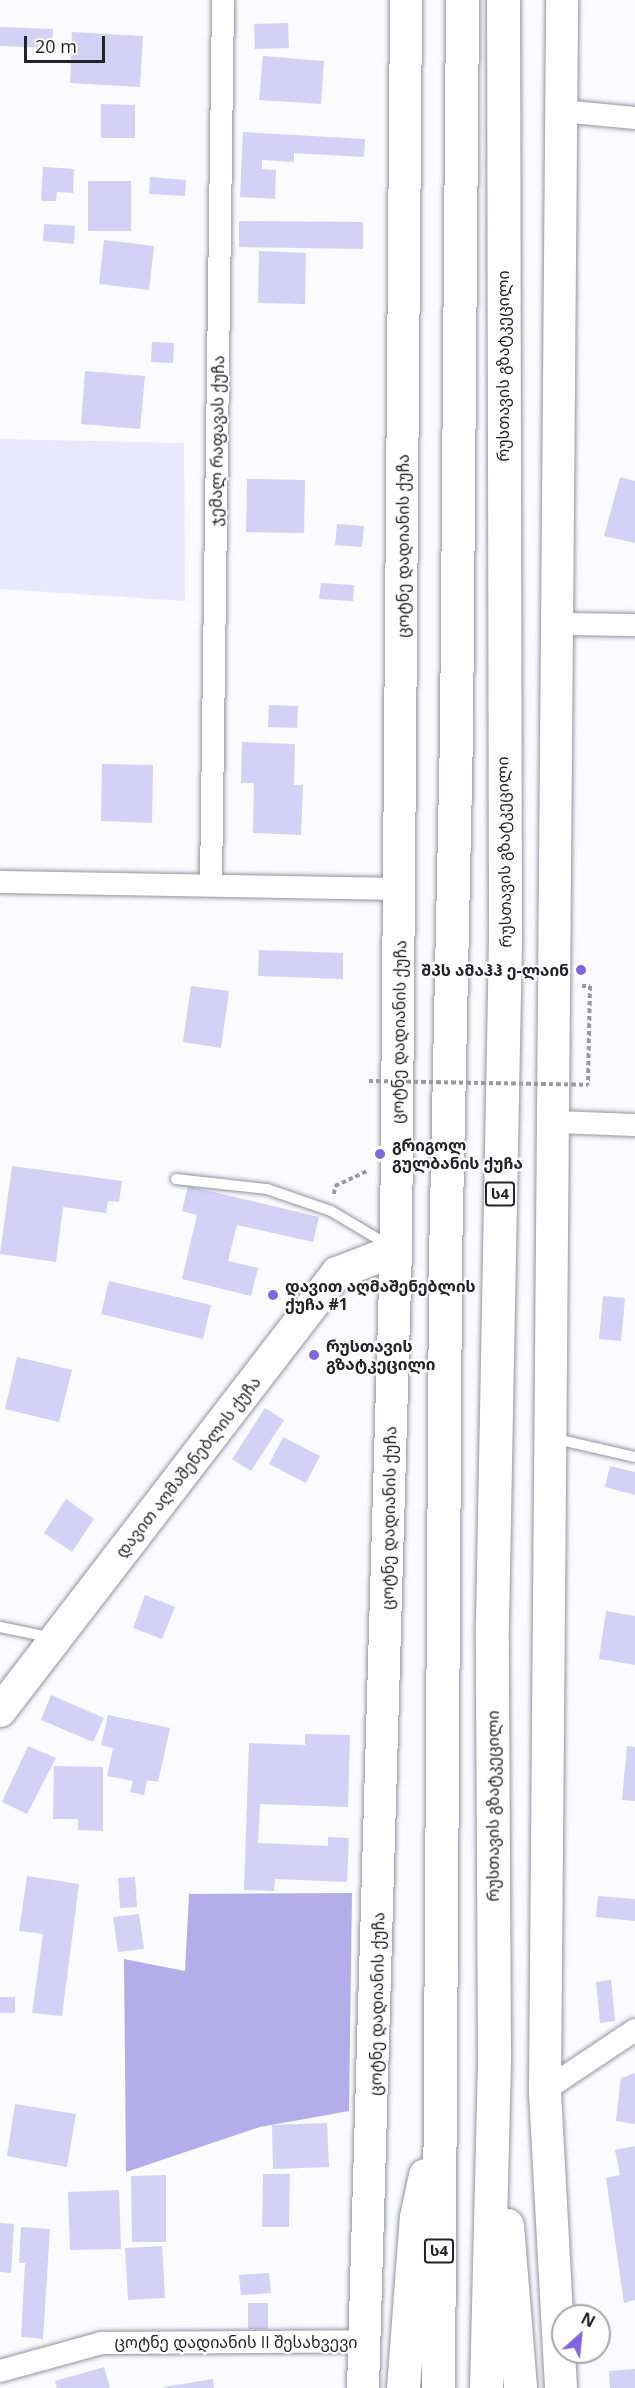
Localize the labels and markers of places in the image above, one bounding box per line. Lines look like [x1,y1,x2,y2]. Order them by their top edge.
place label: შპს ამაჰჰ ე-ლაინ [421,960,569,980]
marker: შპს ამაჰჰ ე-ლაინ [574,963,588,977]
place label: გრიგოლ გულბანის ქუჩა [392,1135,523,1173]
marker: გრიგოლ გულბანის ქუჩა [373,1147,387,1161]
place label: დავით აღმაშენებლის ქუჩა #1 [285,1276,476,1314]
marker: დავით აღმაშენებლის ქუჩა #1 [266,1288,280,1302]
place label: რუსთავის გზატკეცილი [326,1336,435,1374]
marker: რუსთავის გზატკეცილი [307,1348,321,1362]

